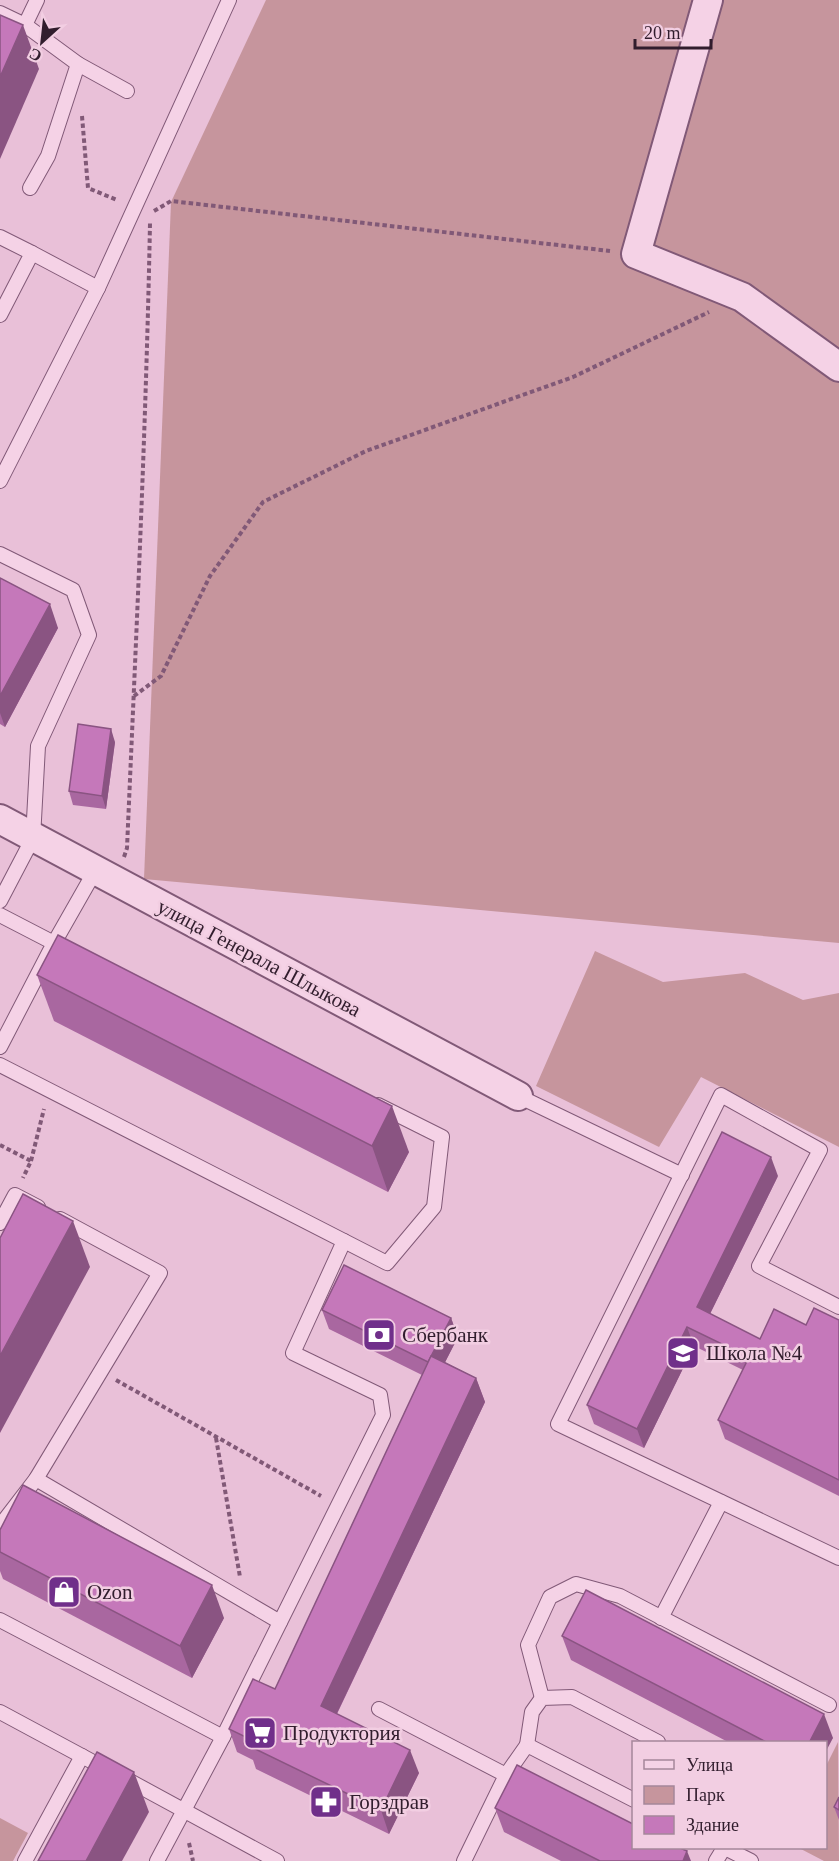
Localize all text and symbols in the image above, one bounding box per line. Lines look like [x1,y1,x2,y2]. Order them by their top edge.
north arrow [12,12,72,72]
scale bar [635,12,712,50]
text: 20 m [644,23,681,43]
text: С [26,45,44,65]
street label: улица Генерала Шлыкова [153,894,365,1022]
bank icon: Сбербанк [361,1317,397,1353]
place label: Сбербанк [402,1323,489,1347]
school or university icon: Школа №4 [665,1335,701,1371]
place label: Школа №4 [706,1341,803,1365]
shop icon: Ozon [46,1574,82,1610]
place label: Ozon [87,1580,133,1604]
supermarket icon: Продуктория [242,1715,278,1751]
place label: Продуктория [283,1721,401,1745]
legend [632,1741,827,1849]
text: Улица [686,1755,733,1775]
pharmacy icon: Горздрав [308,1784,344,1820]
text: Парк [686,1785,725,1805]
place label: Горздрав [349,1790,429,1814]
text: Здание [686,1815,739,1835]

